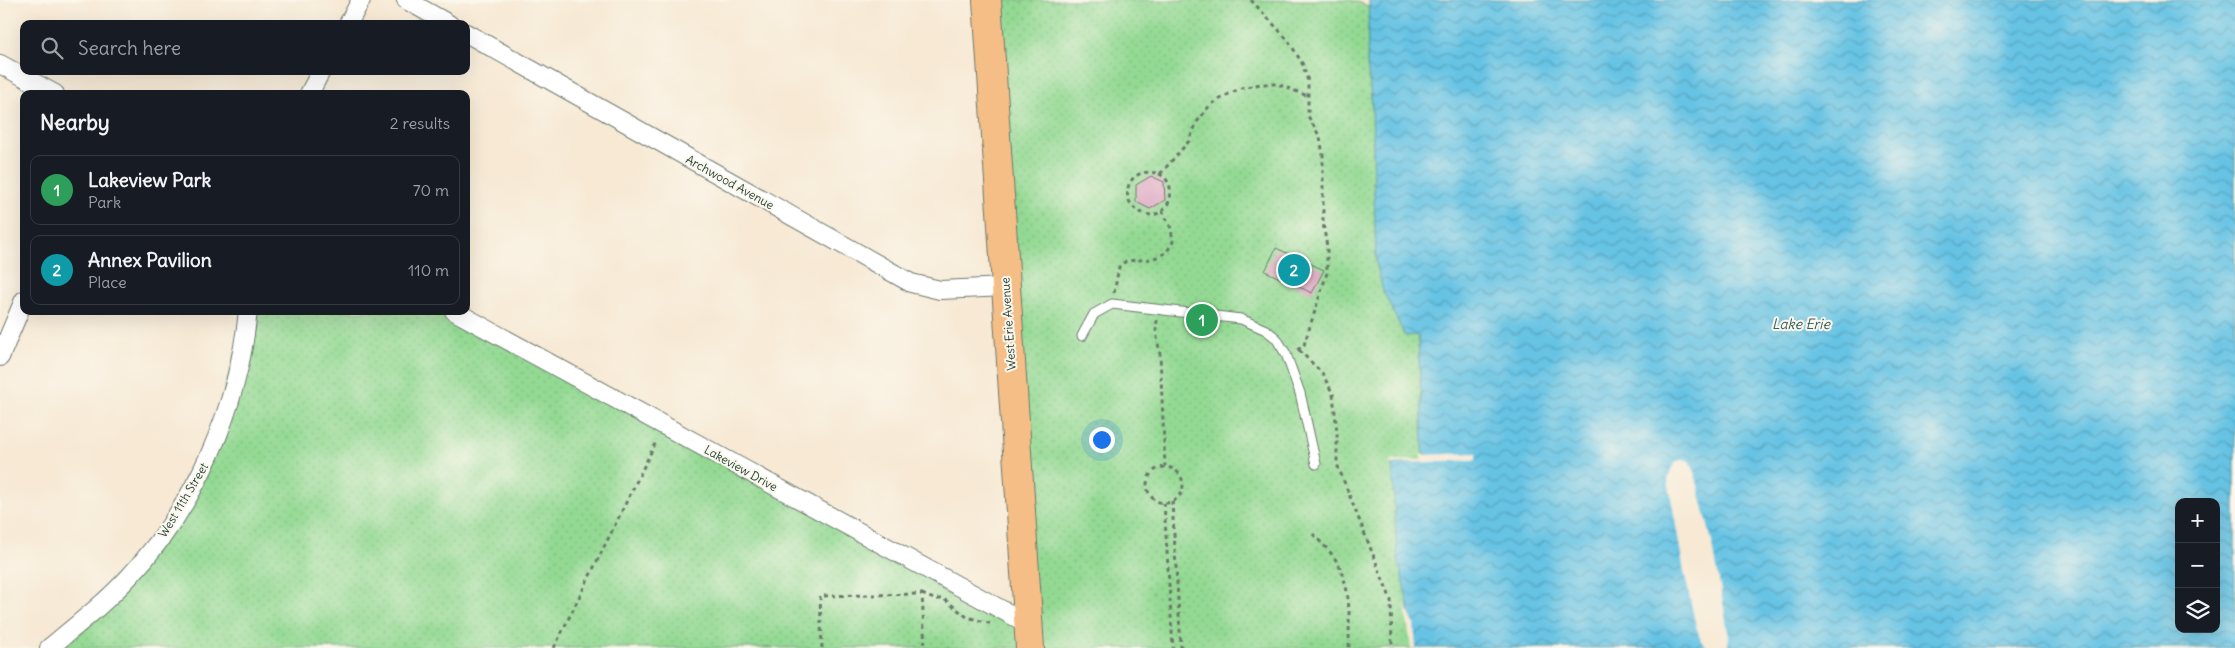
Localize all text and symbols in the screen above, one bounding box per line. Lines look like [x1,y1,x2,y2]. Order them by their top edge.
search box [20,20,470,75]
icon: search [38,34,66,62]
text: Search here [78,36,181,60]
text: Nearby [40,109,110,136]
text: 2 results [390,113,450,133]
street label: Archwood Avenue [683,152,777,212]
text: Lakeview Park [88,168,211,192]
text: 1 [54,180,60,200]
text: 70 m [413,180,449,200]
text: Park [88,192,121,212]
text: Annex Pavilion [88,248,212,272]
pin: 2 [1278,251,1310,289]
text: 2 [53,260,61,280]
text: 110 m [408,260,449,280]
text: Place [88,272,127,292]
street label: West Erie Avenue [997,277,1019,371]
pin: 1 [1186,301,1218,339]
water label: Lake Erie [1772,315,1831,333]
your location [1089,427,1115,453]
street label: Lakeview Drive [702,442,780,494]
street label: West 11th Street [155,460,211,540]
map controls [2175,498,2220,633]
button: + [2175,498,2220,543]
button: − [2175,543,2220,588]
button: layers [2175,588,2220,633]

